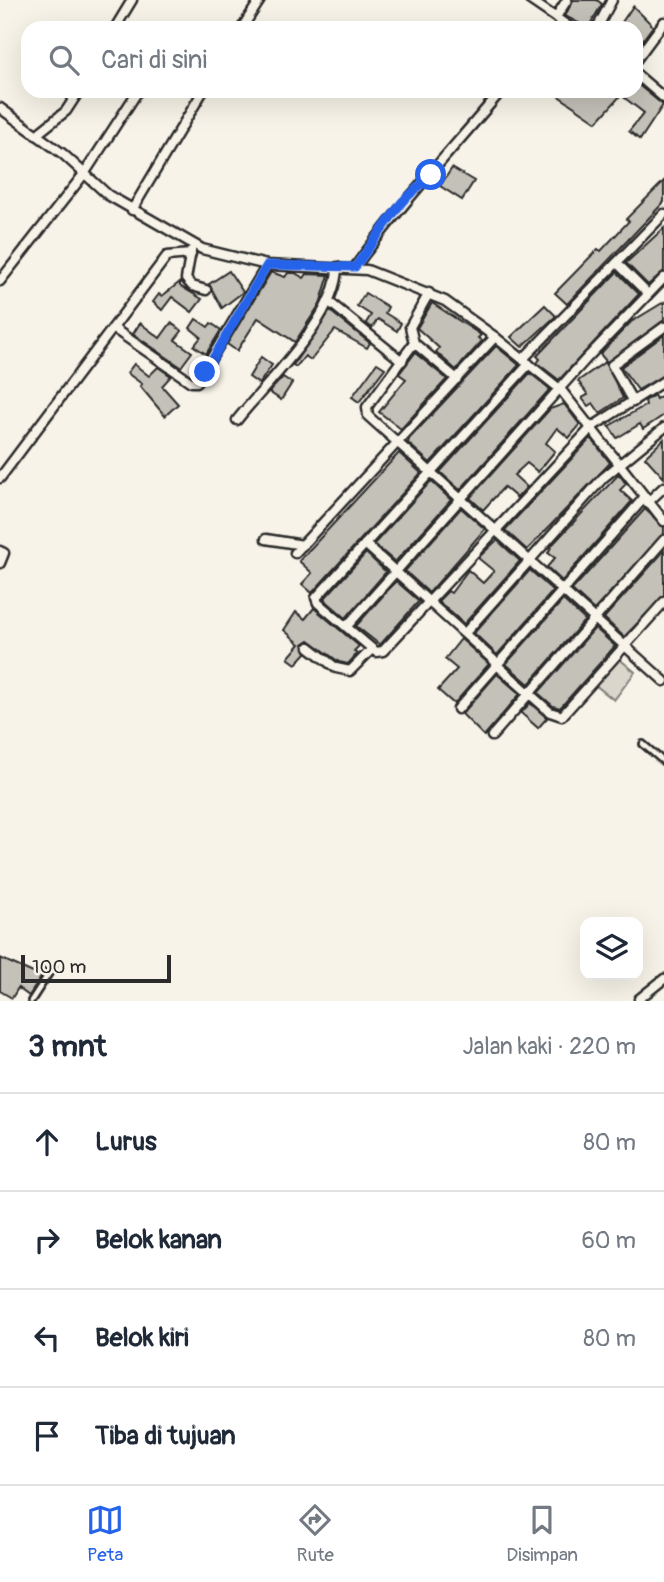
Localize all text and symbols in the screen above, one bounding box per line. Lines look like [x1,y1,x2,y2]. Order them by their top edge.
search box [21,21,643,98]
icon: search [45,41,83,79]
text: Cari di sini [101,44,207,76]
route start [415,159,446,190]
route end [189,356,220,387]
map controls [580,917,643,980]
button: layers [580,917,643,980]
scale bar [21,952,172,984]
text: 100 m [32,955,86,979]
text: 3 mnt [28,1028,107,1065]
text: Jalan kaki · 220 m [463,1032,636,1061]
icon: ahead [28,1123,66,1161]
text: Lurus [95,1126,157,1158]
text: 80 m [583,1128,636,1157]
icon: right [28,1221,66,1259]
text: Belok kanan [95,1224,222,1256]
text: 60 m [581,1226,636,1255]
icon: left [28,1319,66,1357]
text: Belok kiri [95,1322,189,1354]
text: 80 m [583,1324,636,1353]
icon: arrive [28,1417,66,1455]
text: Tiba di tujuan [95,1420,236,1452]
tab: Peta [86,1501,124,1567]
tab: Rute [296,1501,334,1567]
tab: Disimpan [506,1501,578,1567]

